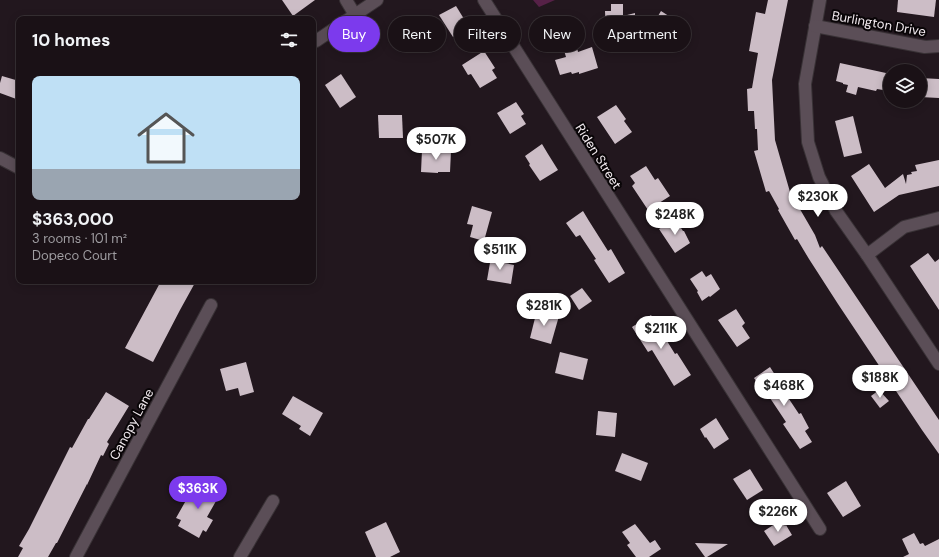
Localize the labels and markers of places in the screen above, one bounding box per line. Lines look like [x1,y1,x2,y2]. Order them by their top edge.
pin: $507K [408,127,464,161]
pin: $230K [790,184,846,218]
pin: $248K [647,202,703,236]
pin: $511K [472,237,528,271]
pin: $281K [516,293,572,327]
pin: $211K [633,316,689,350]
pin: $188K [852,365,908,399]
pin: $468K [756,373,812,407]
pin: $363K [170,476,226,510]
pin: $226K [750,499,806,533]

